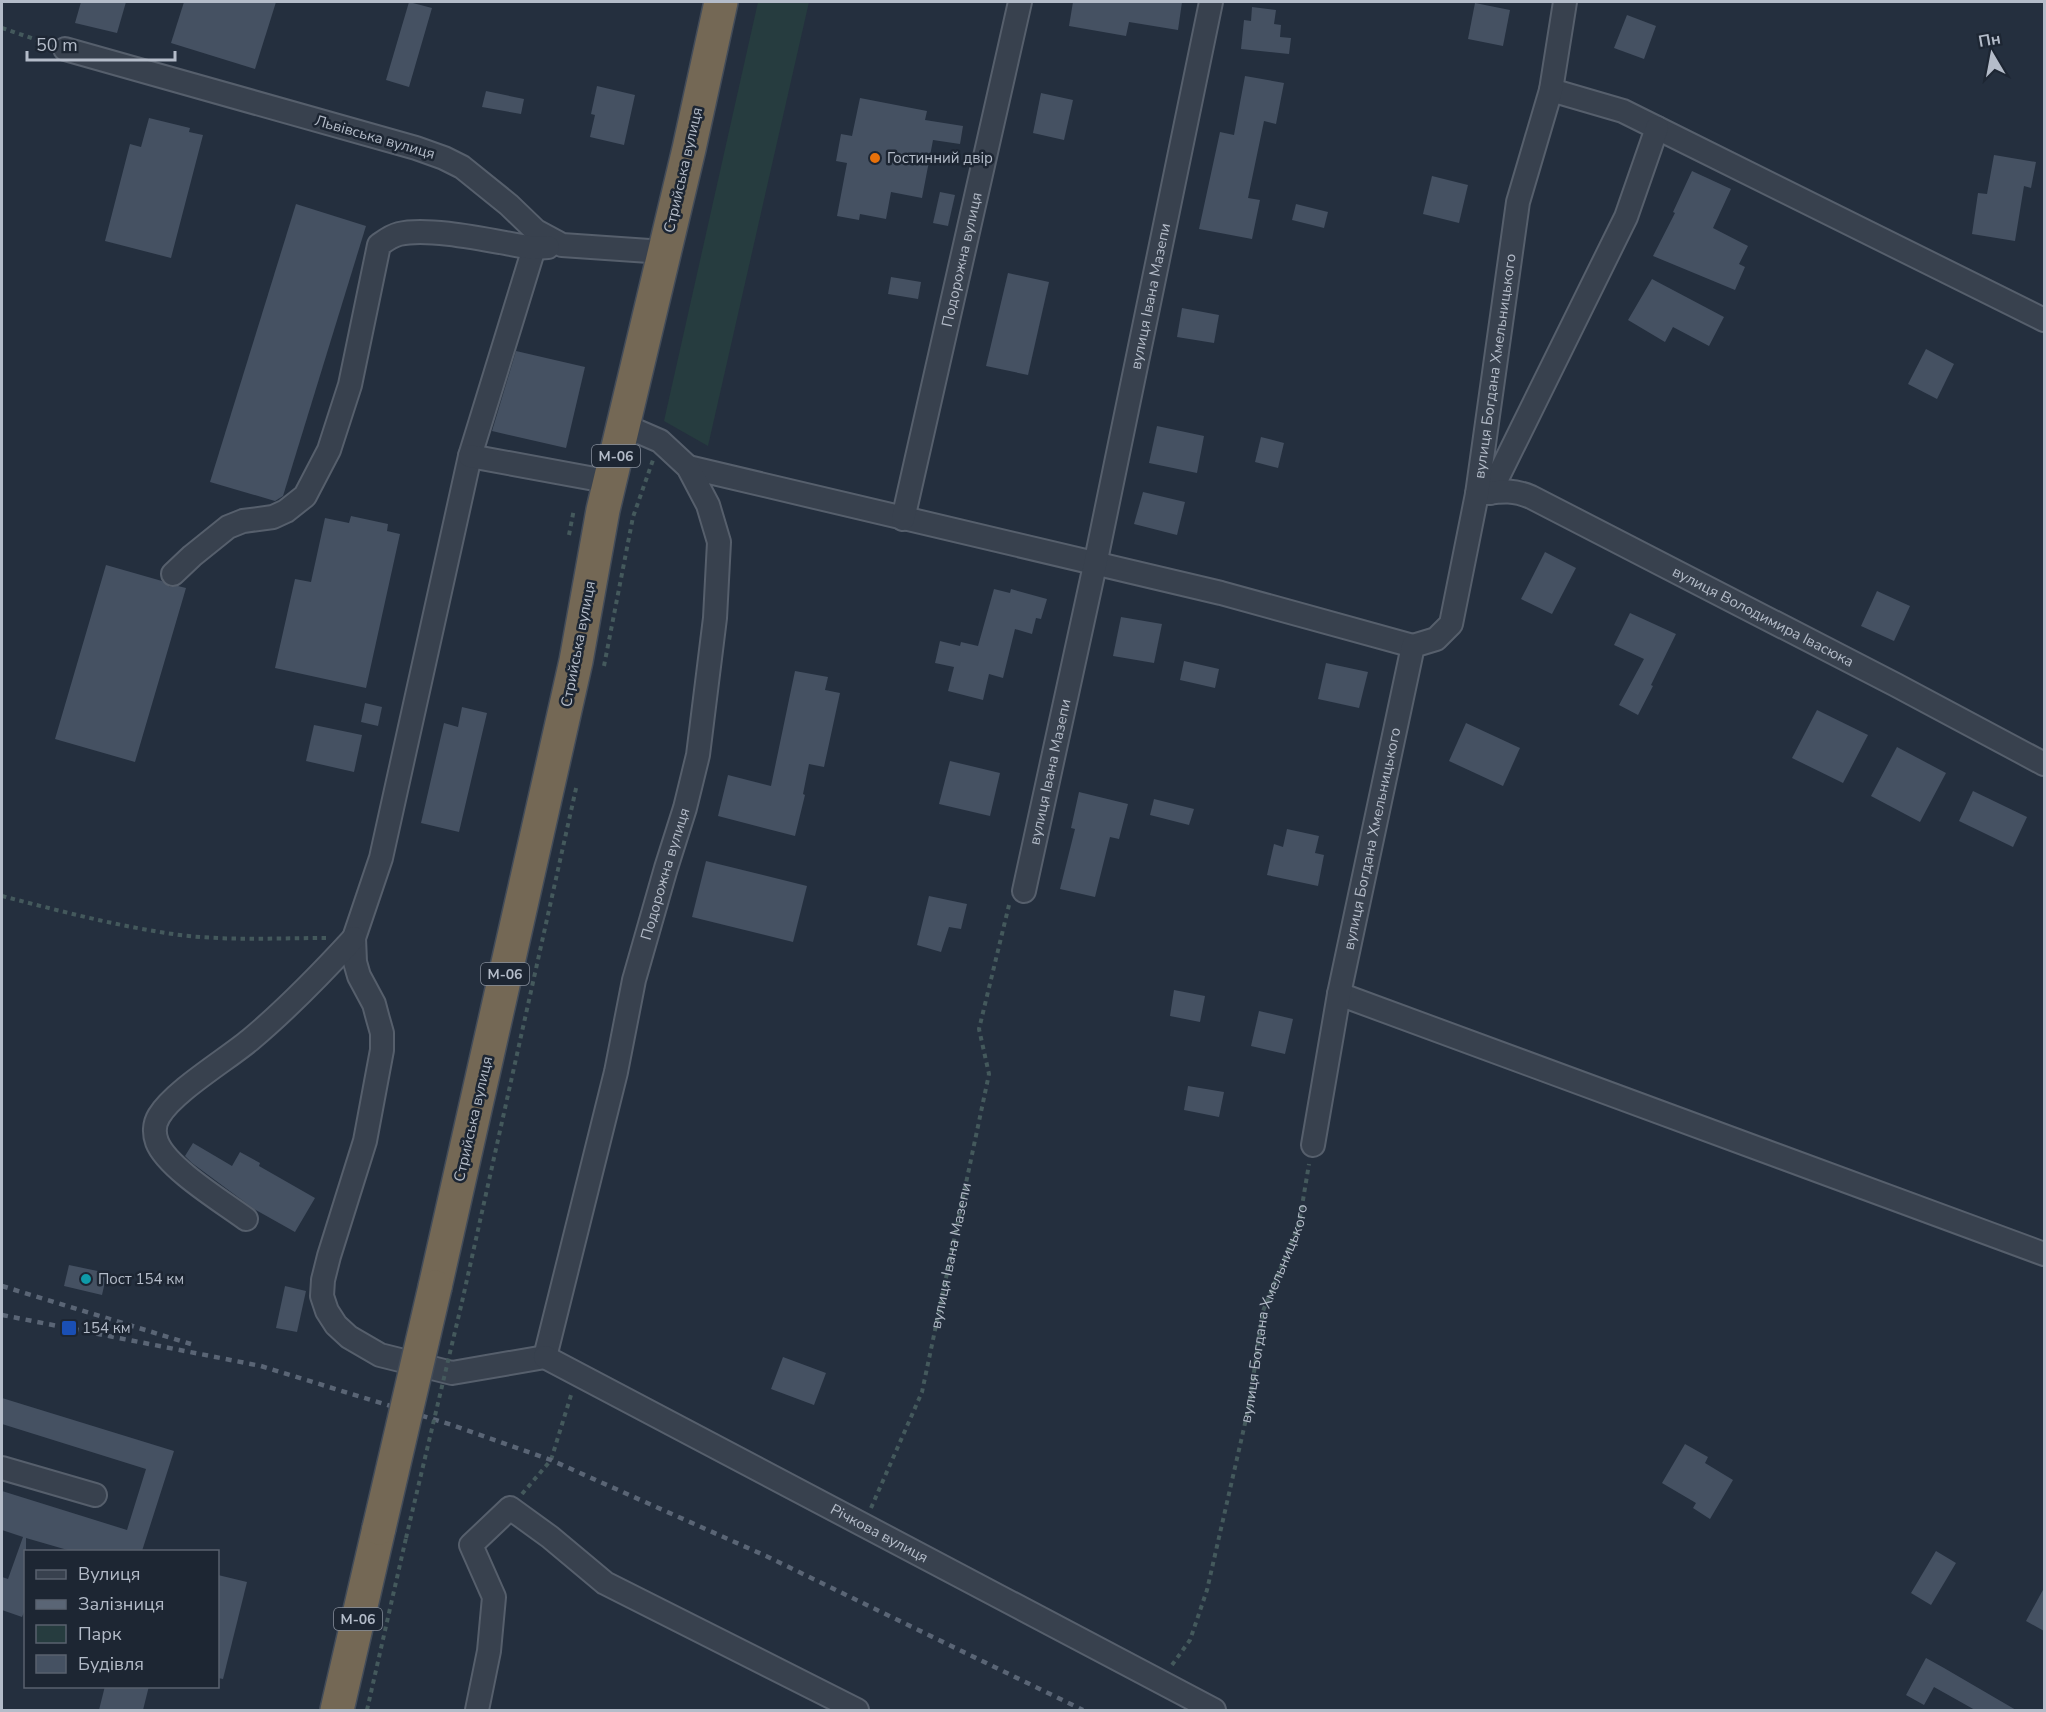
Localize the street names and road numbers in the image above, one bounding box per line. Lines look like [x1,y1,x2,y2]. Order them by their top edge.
street label: Стрийська вулиця [659,105,707,235]
street label: Львівська вулиця [313,110,437,164]
street label: Подорожна вулиця [937,190,987,329]
street label: вулиця Івана Мазепи [1126,221,1175,371]
street label: вулиця Богдана Хмельницького [1469,252,1521,480]
road number: М-06 [592,445,640,467]
street label: вулиця Володимира Івасюка [1669,562,1857,672]
street label: Стрийська вулиця [556,579,600,709]
street label: вулиця Івана Мазепи [1024,697,1076,847]
street label: вулиця Богдана Хмельницького [1339,726,1405,952]
street label: Подорожна вулиця [636,805,694,942]
road number: М-06 [481,963,529,985]
street label: Стрийська вулиця [449,1054,497,1184]
street label: вулиця Івана Мазепи [926,1181,976,1331]
street label: вулиця Богдана Хмельницького [1235,1203,1312,1425]
street label: Річкова вулиця [827,1499,932,1567]
road number: М-06 [334,1608,382,1630]

